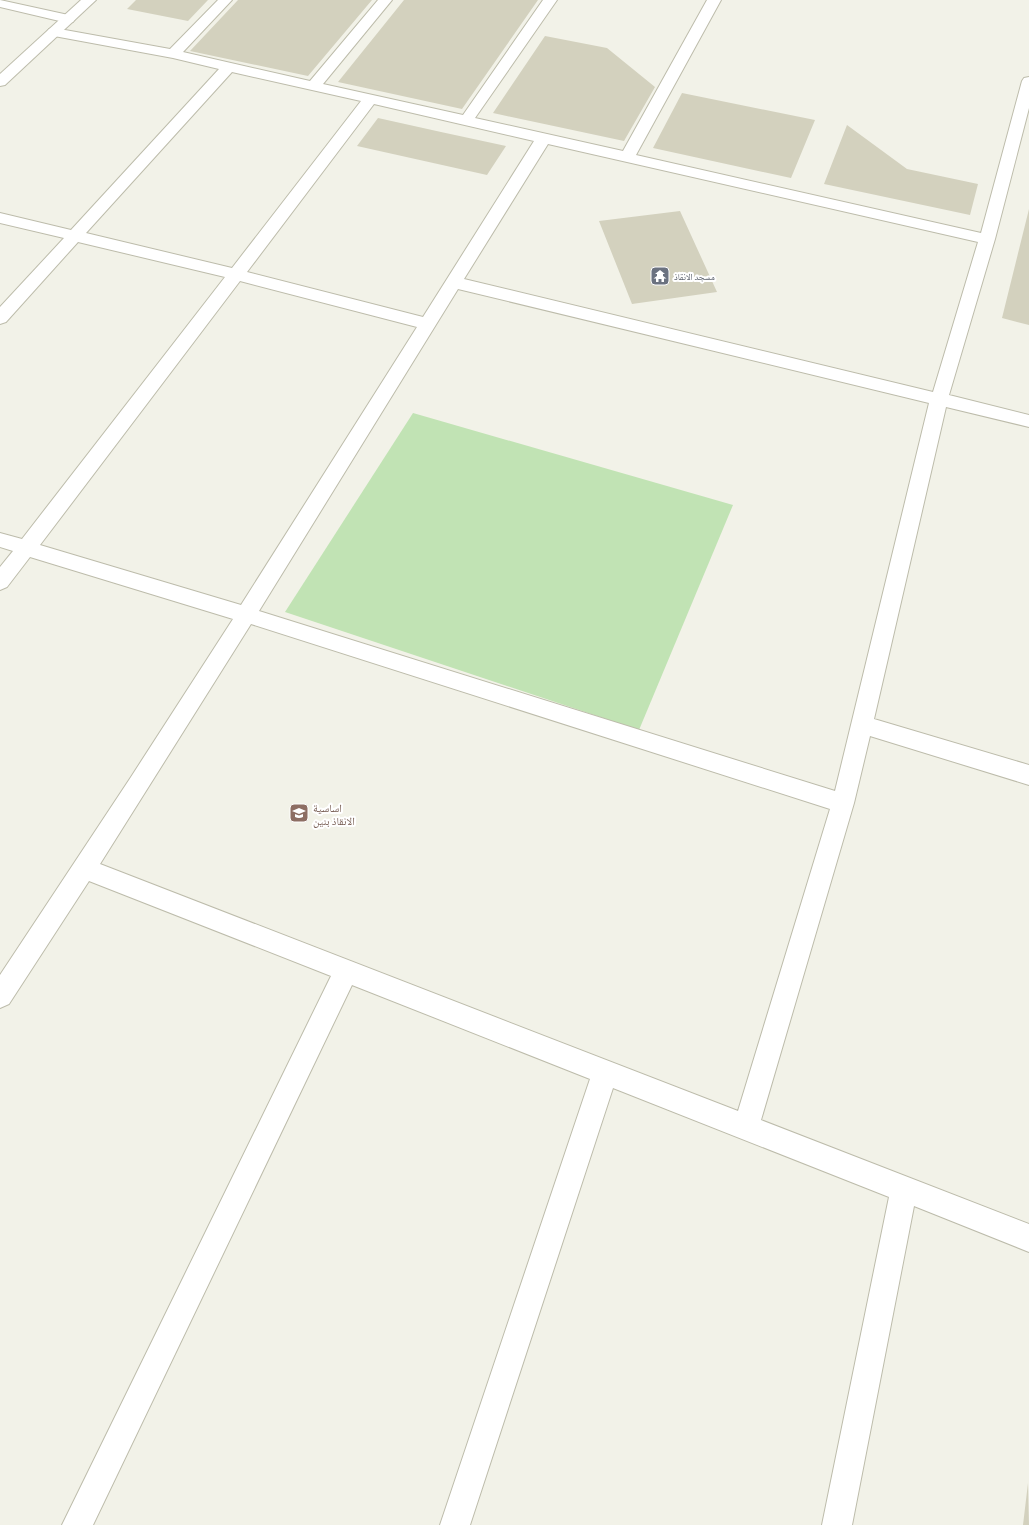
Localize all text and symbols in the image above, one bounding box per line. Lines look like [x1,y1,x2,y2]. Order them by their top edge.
temple icon: مسجد الانقاذ [649,265,671,287]
place label: مسجد الانقاذ [674,270,715,283]
place label: اساسية الانقاذ بنين [313,800,355,828]
school or university icon: اساسية الانقاذ بنين [288,802,310,824]

